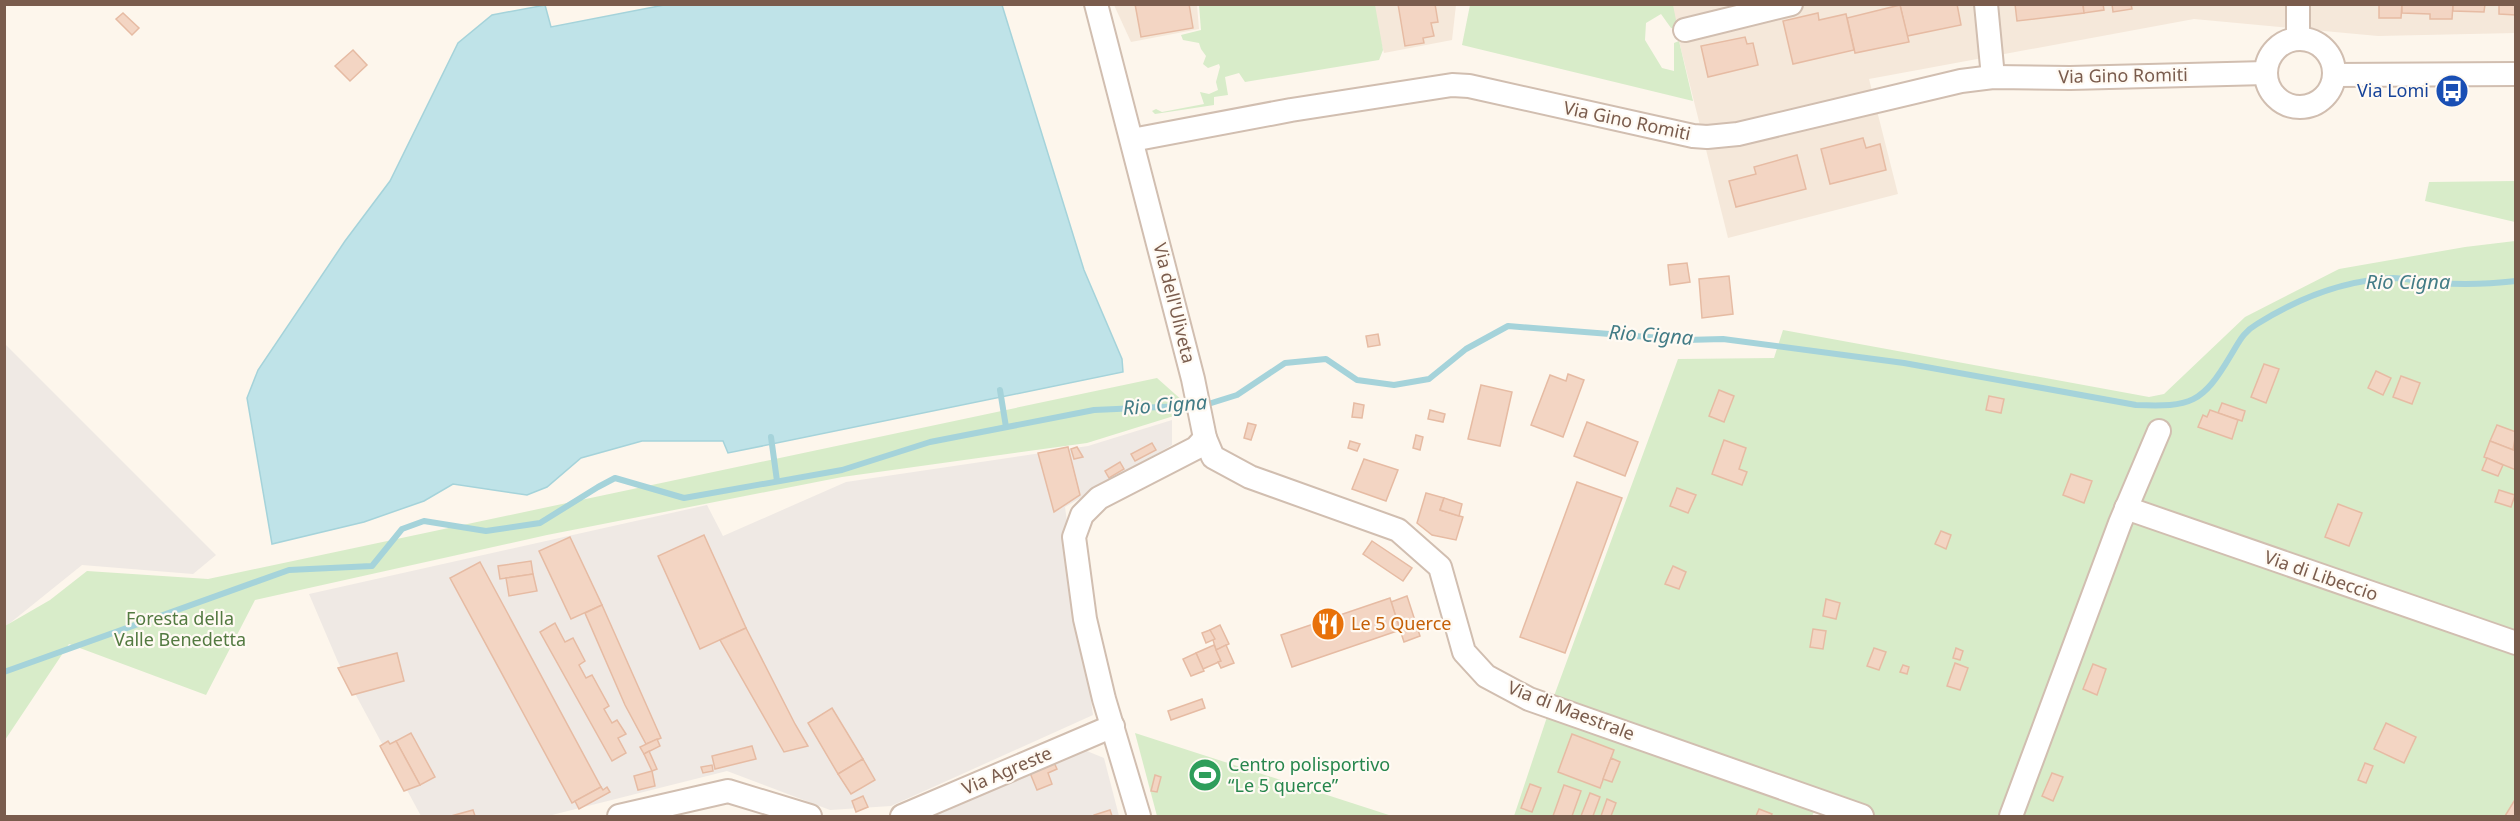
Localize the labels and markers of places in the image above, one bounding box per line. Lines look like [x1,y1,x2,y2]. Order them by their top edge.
bus stop icon: Via Lomi [2434,73,2470,109]
place label: Via Lomi [2357,78,2429,102]
restaurant icon: Le 5 Querce [1310,606,1346,642]
place label: Le 5 Querce [1351,611,1451,635]
place label: Centro polisportivo “Le 5 querce” [1228,752,1390,797]
sports icon: Centro polisportivo “Le 5 querce” [1187,757,1223,793]

